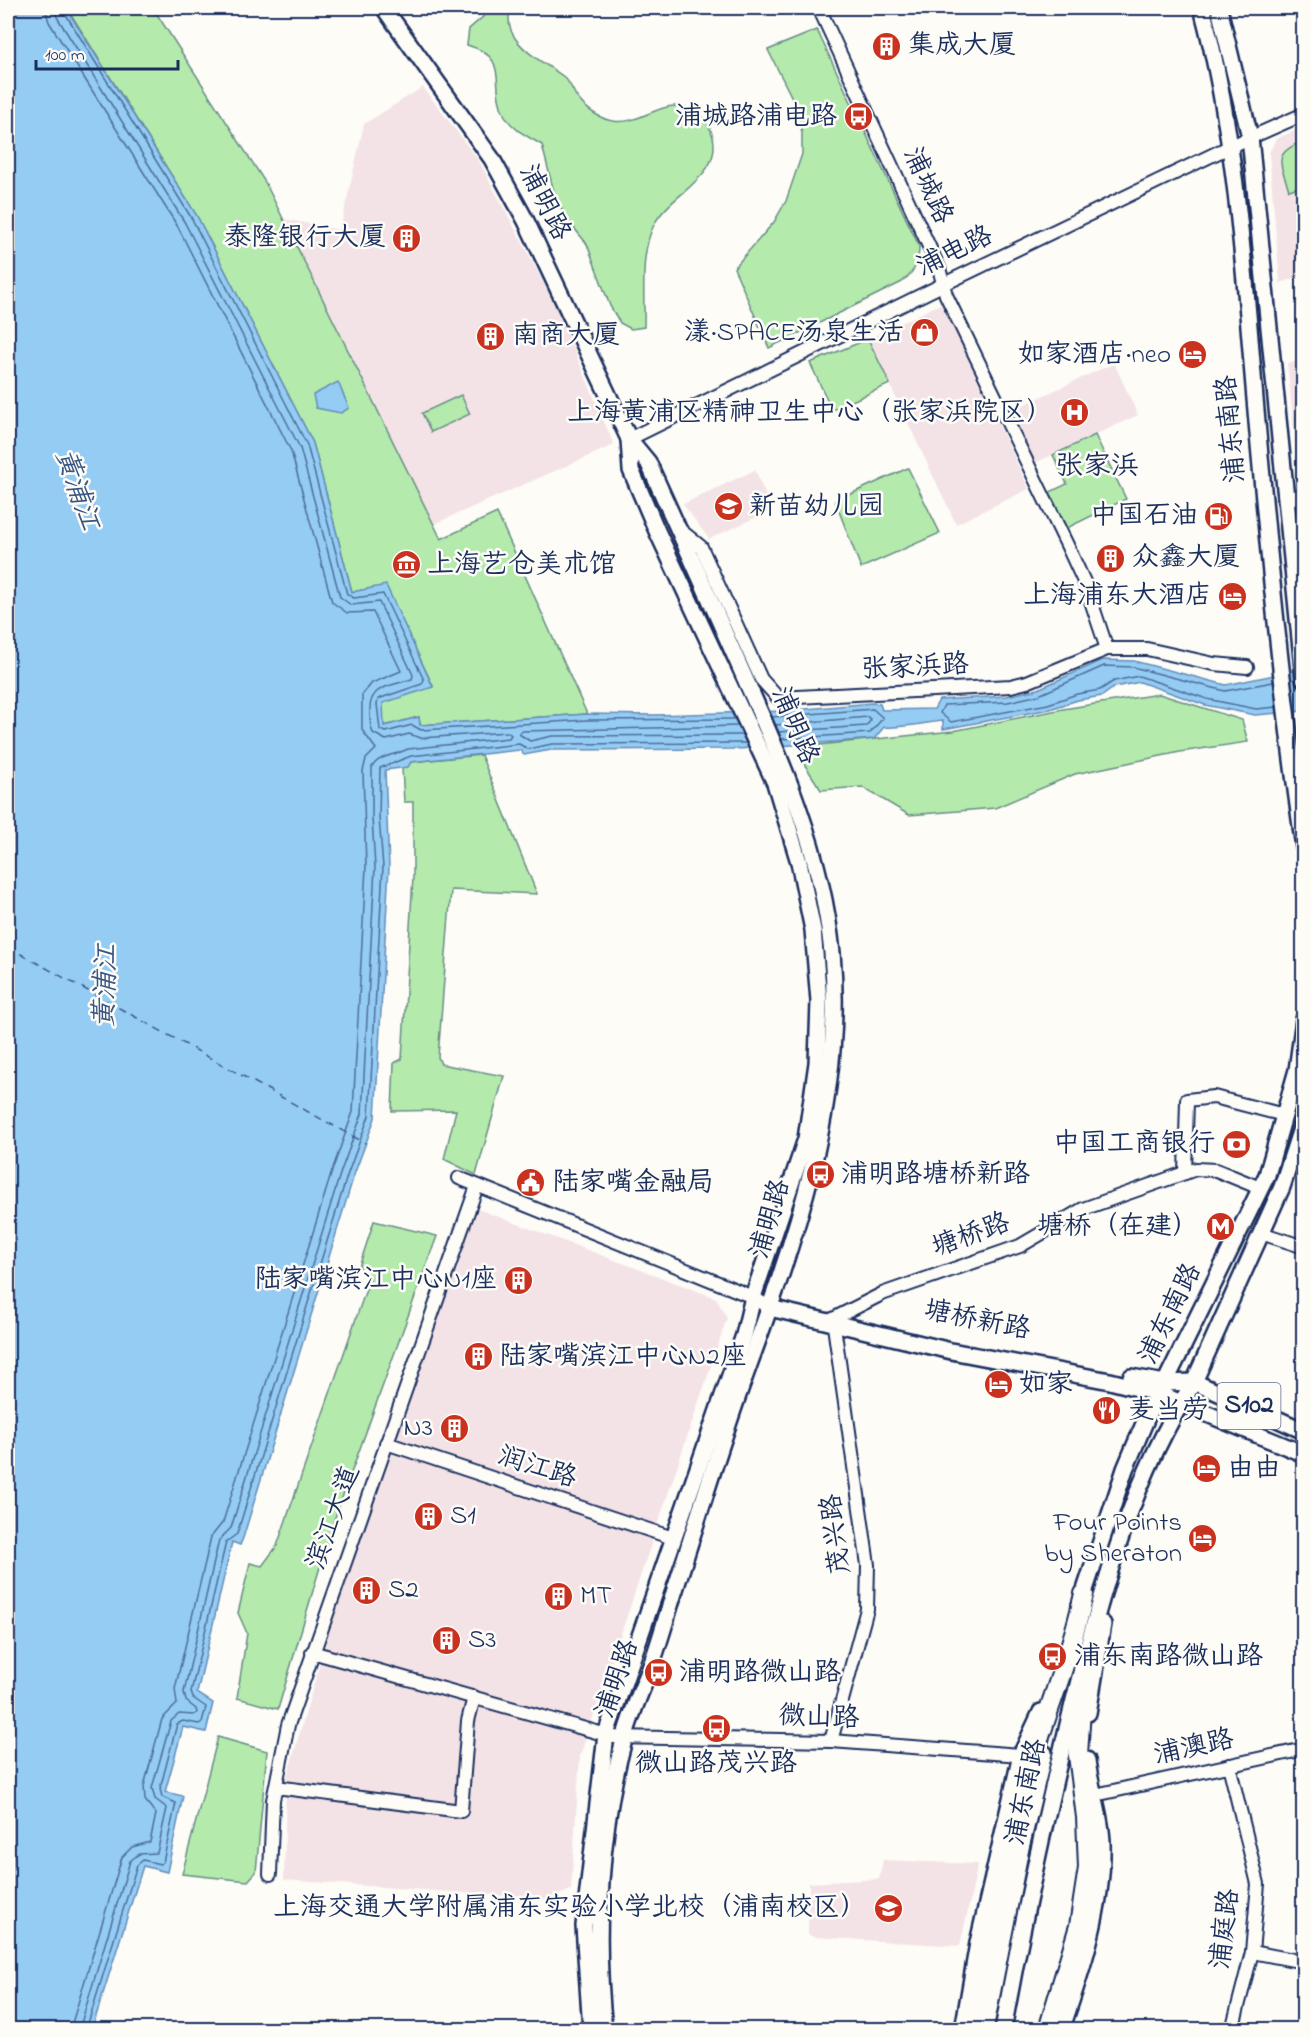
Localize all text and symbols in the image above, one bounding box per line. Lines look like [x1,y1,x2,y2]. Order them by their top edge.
place label: 集成大厦 [908,27,1016,66]
building icon: 集成大厦 [871,30,903,62]
scale bar [36,33,178,71]
text: 100 m [45,43,85,69]
place label: 浦城路浦电路 [675,98,837,137]
bus stop icon: 浦城路浦电路 [842,101,874,133]
street label: 浦城路 [892,141,962,231]
street label: 浦明路 [508,158,580,248]
street label: 浦电路 [910,217,1000,287]
place label: 泰隆银行大厦 [224,219,386,258]
building icon: 泰隆银行大厦 [391,222,423,254]
place label: 漾·SPACE汤泉生活 [684,314,904,353]
place label: 南商大厦 [512,317,620,356]
shop icon: 漾·SPACE汤泉生活 [909,317,941,349]
building icon: 南商大厦 [475,320,507,352]
place label: 如家酒店·neo [1018,336,1171,375]
hotel icon: 如家酒店·neo [1176,339,1208,371]
street label: 浦东南路 [1208,374,1256,484]
place label: 上海黄浦区精神卫生中心（张家浜院区） [567,394,1053,433]
hospital icon: 上海黄浦区精神卫生中心（张家浜院区） [1058,397,1090,429]
water label: 黄浦江 [43,444,110,538]
district label: 张家浜 [1055,447,1139,488]
place label: 新苗幼儿园 [749,488,884,527]
school or university icon: 新苗幼儿园 [712,491,744,523]
place label: 中国石油 [1090,497,1198,536]
fuel station icon: 中国石油 [1203,500,1235,532]
place label: 众鑫大厦 [1132,539,1240,578]
building icon: 众鑫大厦 [1095,542,1127,574]
place label: 上海艺仓美术馆 [427,546,616,585]
museum icon: 上海艺仓美术馆 [390,549,422,581]
place label: 上海浦东大酒店 [1023,577,1212,616]
hotel icon: 上海浦东大酒店 [1217,580,1249,612]
street label: 张家浜路 [860,646,970,690]
street label: 浦明路 [760,681,828,771]
water label: 黄浦江 [85,941,129,1029]
place label: 中国工商银行 [1053,1125,1215,1164]
bank icon: 中国工商银行 [1220,1128,1252,1160]
place label: 浦明路塘桥新路 [841,1156,1030,1195]
bus stop icon: 浦明路塘桥新路 [804,1159,836,1191]
place label: 陆家嘴金融局 [552,1164,714,1203]
public building icon: 陆家嘴金融局 [515,1167,547,1199]
street label: 浦明路 [741,1175,801,1263]
street label: 塘桥路 [926,1204,1016,1268]
place label: 塘桥（在建） [1037,1208,1199,1247]
metro station icon: 塘桥（在建） [1204,1211,1236,1243]
street label: 浦东南路 [1130,1257,1212,1371]
place label: 陆家嘴滨江中心N1座 [254,1261,497,1300]
building icon: 陆家嘴滨江中心N1座 [502,1264,534,1296]
street label: 塘桥新路 [920,1292,1034,1350]
place label: 陆家嘴滨江中心N2座 [499,1338,747,1377]
building icon: 陆家嘴滨江中心N2座 [462,1341,494,1373]
place label: 如家 [1019,1366,1073,1405]
hotel icon: 如家 [982,1369,1014,1401]
road number: S102 [1218,1383,1280,1429]
place label: 麦当劳 [1128,1392,1209,1431]
restaurant icon: 麦当劳 [1091,1395,1123,1427]
place label: N3 [404,1409,433,1448]
building icon: N3 [438,1412,470,1444]
street label: 润江路 [492,1437,582,1499]
place label: 由由 [1227,1450,1281,1489]
hotel icon: 由由 [1190,1453,1222,1485]
street label: 滨江大道 [297,1461,371,1575]
street label: 茂兴路 [813,1491,861,1577]
place label: S1 [450,1497,476,1536]
building icon: S1 [413,1500,445,1532]
place label: Four Points by Sheraton [1044,1504,1182,1574]
hotel icon: Four Points by Sheraton [1187,1523,1219,1555]
place label: S2 [388,1571,419,1610]
building icon: S2 [351,1574,383,1606]
place label: MT [580,1577,612,1616]
building icon: MT [543,1580,575,1612]
place label: S3 [468,1621,497,1660]
building icon: S3 [431,1624,463,1656]
street label: 浦明路 [586,1634,650,1724]
place label: 浦东南路微山路 [1074,1638,1263,1677]
bus stop icon: 浦东南路微山路 [1037,1641,1069,1673]
place label: 浦明路微山路 [679,1654,841,1693]
bus stop icon: 浦明路微山路 [642,1657,674,1689]
street label: 微山路 [778,1697,860,1739]
bus stop icon: 微山路茂兴路 [700,1713,732,1745]
street label: 浦澳路 [1150,1721,1238,1775]
street label: 浦东南路 [997,1735,1057,1849]
place label: 微山路茂兴路 [635,1745,797,1784]
street label: 浦庭路 [1202,1886,1250,1972]
place label: 上海交通大学附属浦东实验小学北校（浦南校区） [273,1889,867,1928]
school or university icon: 上海交通大学附属浦东实验小学北校（浦南校区） [872,1892,904,1924]

